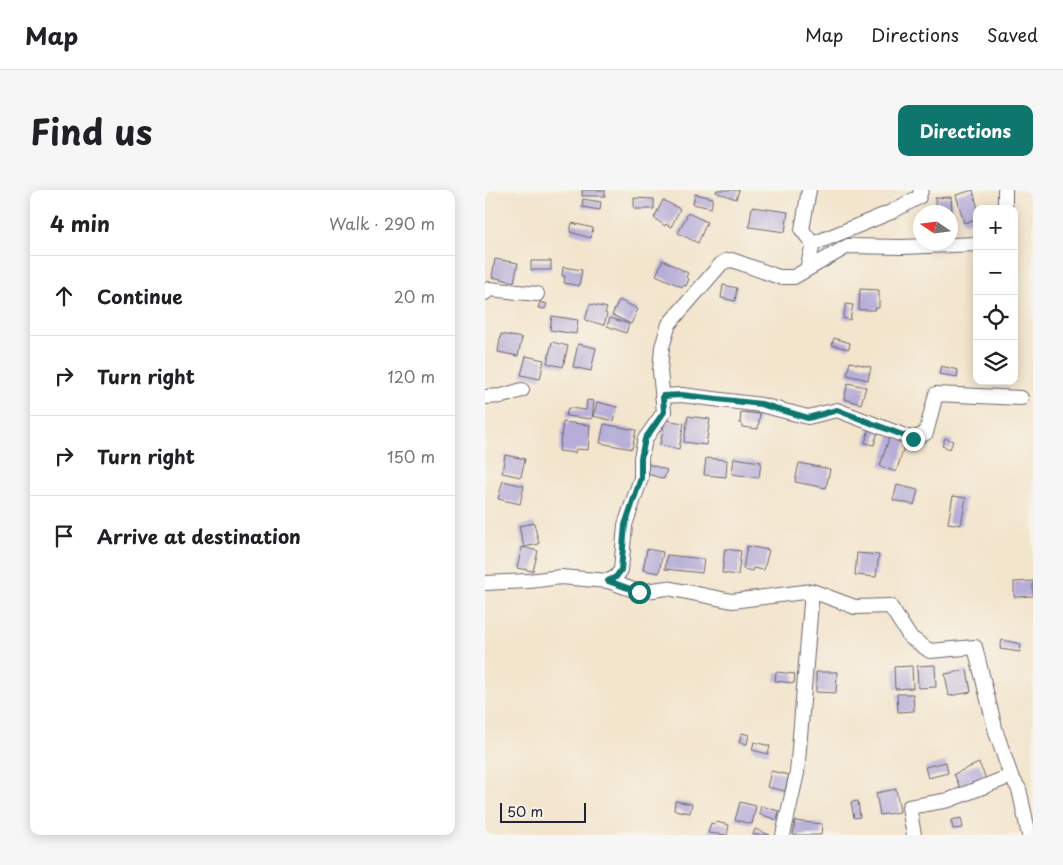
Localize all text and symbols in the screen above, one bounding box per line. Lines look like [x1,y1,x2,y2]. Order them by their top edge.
text: Map [25,17,78,53]
text: Map [805,21,843,48]
text: Directions [871,21,959,48]
text: Saved [987,21,1038,48]
text: Find us [30,104,152,157]
button: Directions [898,105,1033,156]
north arrow [913,205,958,250]
map controls [973,205,1018,385]
button: + [973,205,1018,250]
text: 4 min [50,207,110,239]
text: Walk · 290 m [329,211,435,235]
button: − [973,250,1018,295]
icon: ahead [50,282,78,310]
text: Continue [97,282,183,310]
text: 20 m [394,284,435,308]
button: locate [973,295,1018,340]
button: layers [973,340,1018,385]
icon: right [50,362,78,390]
text: Turn right [97,362,195,390]
text: 120 m [388,364,435,388]
route end [902,428,925,451]
icon: right [50,442,78,470]
text: Turn right [97,442,195,470]
text: 150 m [387,444,435,468]
icon: arrive [50,522,78,550]
text: Arrive at destination [97,522,301,550]
route start [628,581,651,604]
scale bar [500,800,586,823]
text: 50 m [507,801,543,822]

